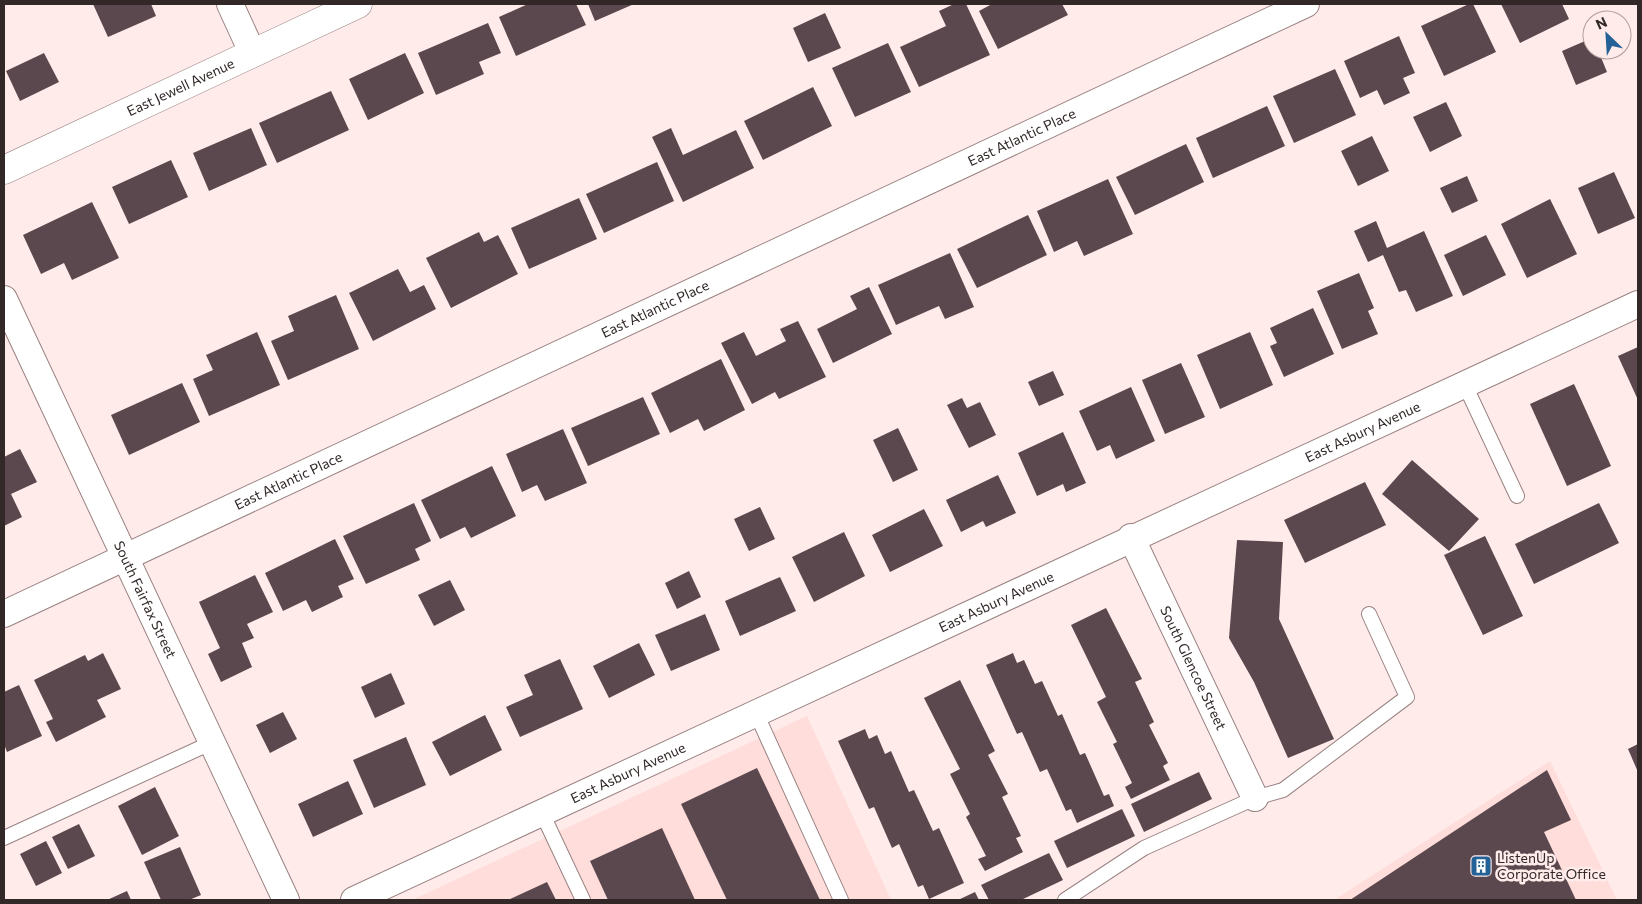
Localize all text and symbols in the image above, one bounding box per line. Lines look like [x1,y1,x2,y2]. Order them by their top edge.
north arrow [1582,10,1632,60]
text: N [1593,13,1610,33]
street label: East Jewell Avenue [124,54,237,119]
street label: East Atlantic Place [965,104,1078,169]
street label: East Atlantic Place [598,276,712,341]
street label: East Asbury Avenue [1302,397,1423,465]
street label: East Atlantic Place [231,448,345,513]
street label: South Fairfax Street [111,538,180,661]
street label: East Asbury Avenue [936,567,1056,635]
street label: South Glencoe Street [1157,603,1230,733]
street label: East Asbury Avenue [568,738,688,806]
place label: ListenUp Corporate Office [1497,849,1606,882]
building icon: ListenUp Corporate Office [1469,854,1493,878]

